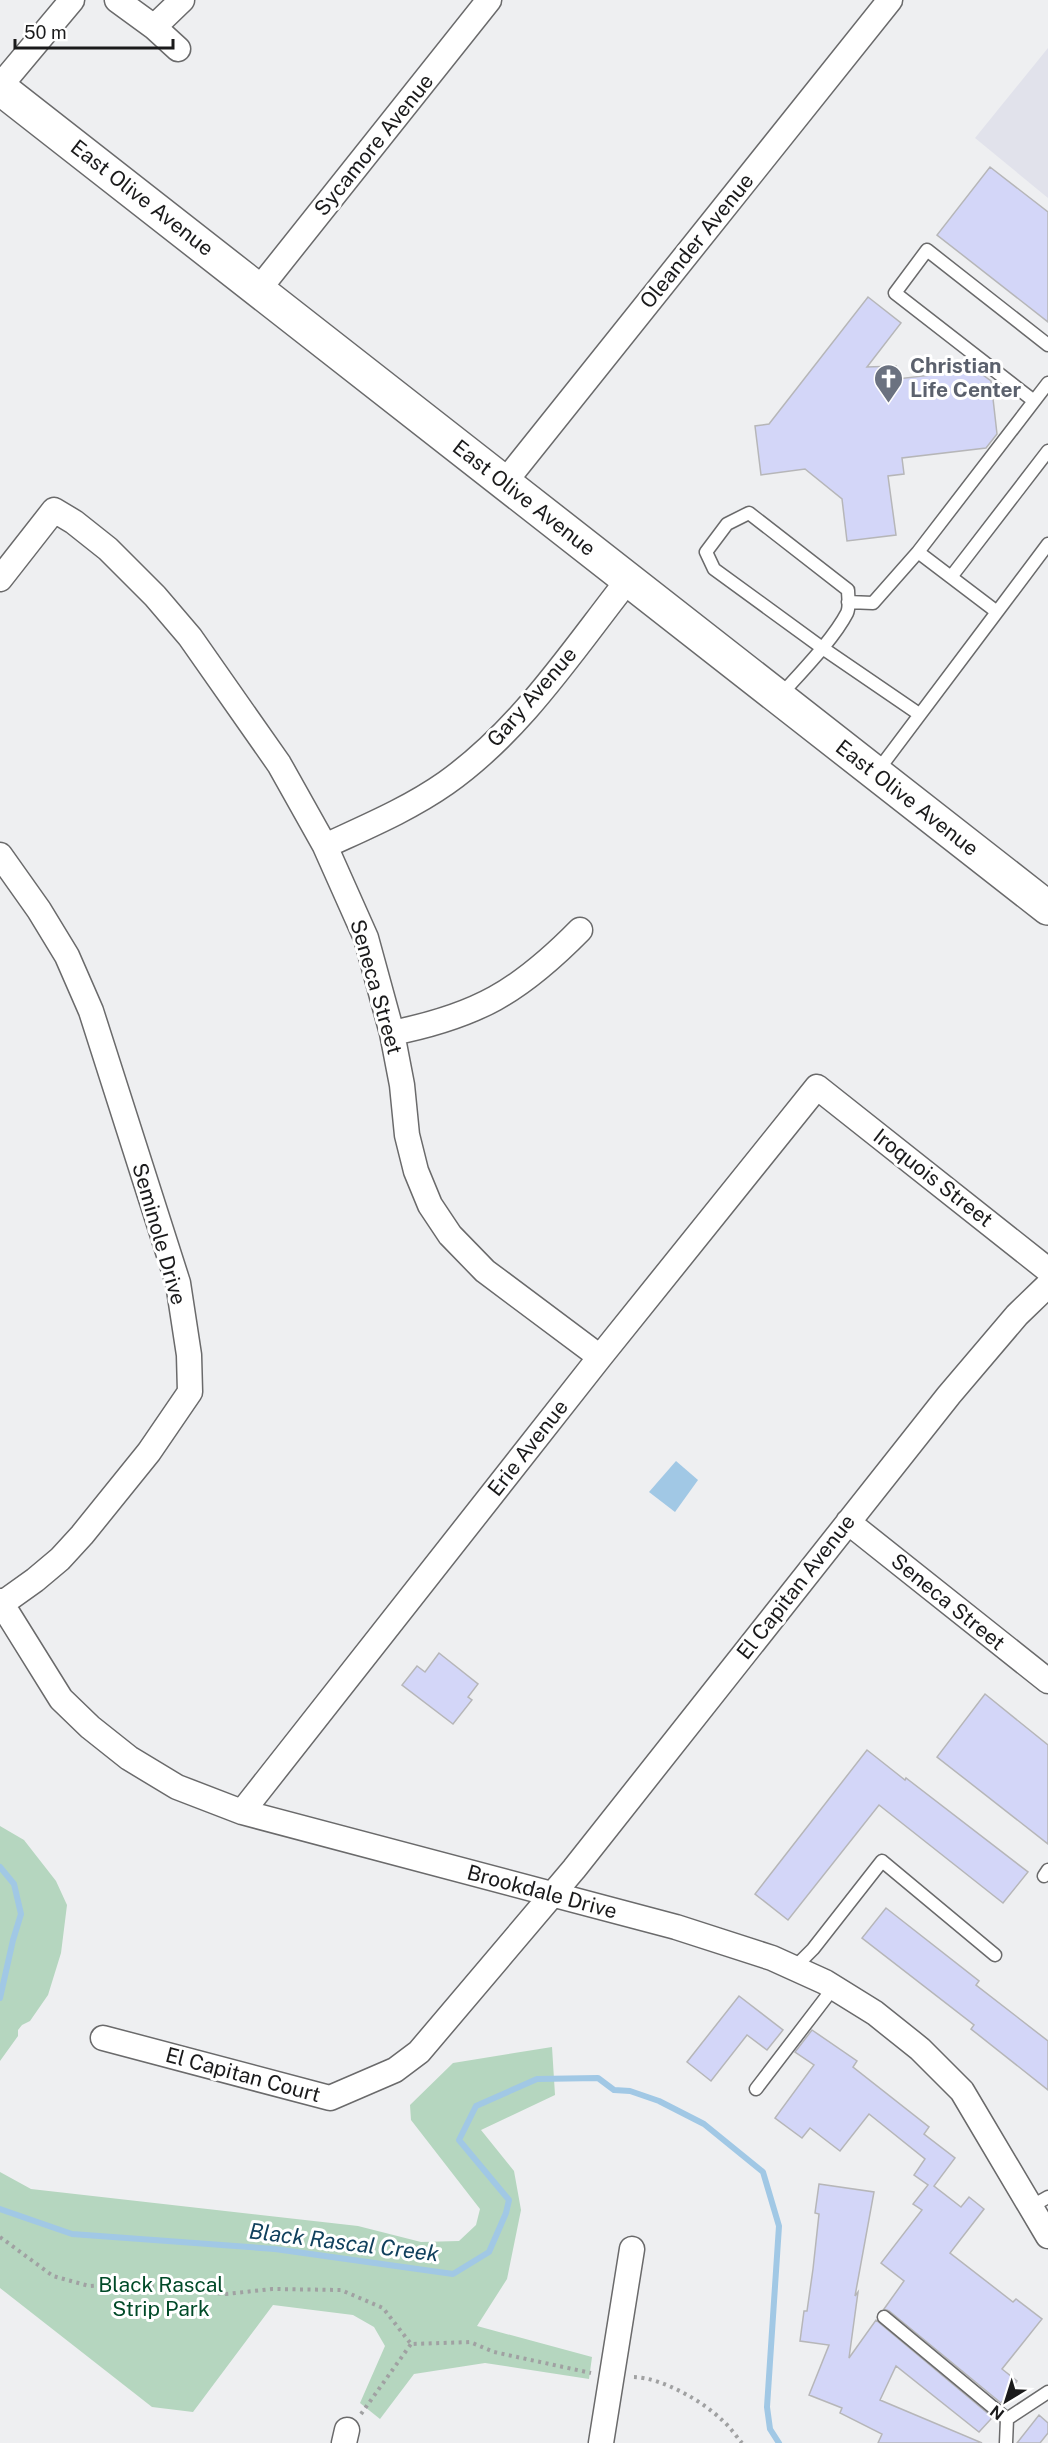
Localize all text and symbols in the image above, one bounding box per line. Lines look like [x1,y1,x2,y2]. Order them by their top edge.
scale bar [15,12,172,50]
text: 50 m [24,22,67,43]
street label: Sycamore Avenue [309,69,438,221]
street label: East Olive Avenue [66,134,219,261]
street label: Oleander Avenue [635,168,759,313]
place label: Christian Life Center [910,353,1022,402]
church icon: Christian Life Center [873,362,905,404]
street label: East Olive Avenue [448,434,601,561]
street label: Gary Avenue [482,642,582,752]
street label: East Olive Avenue [831,734,984,861]
street label: Seneca Street [345,916,408,1057]
street label: Iroquois Street [869,1123,998,1232]
street label: Seminole Drive [127,1160,192,1308]
street label: Erie Avenue [482,1395,573,1501]
street label: El Capitan Avenue [731,1509,860,1664]
street label: Seneca Street [886,1548,1010,1655]
street label: Brookdale Drive [464,1859,620,1924]
street label: El Capitan Court [163,2042,323,2107]
water label: Black Rascal Creek [248,2217,440,2267]
park label: Black Rascal Strip Park [98,2272,224,2321]
north arrow [976,2371,1036,2431]
text: N [986,2401,1008,2424]

